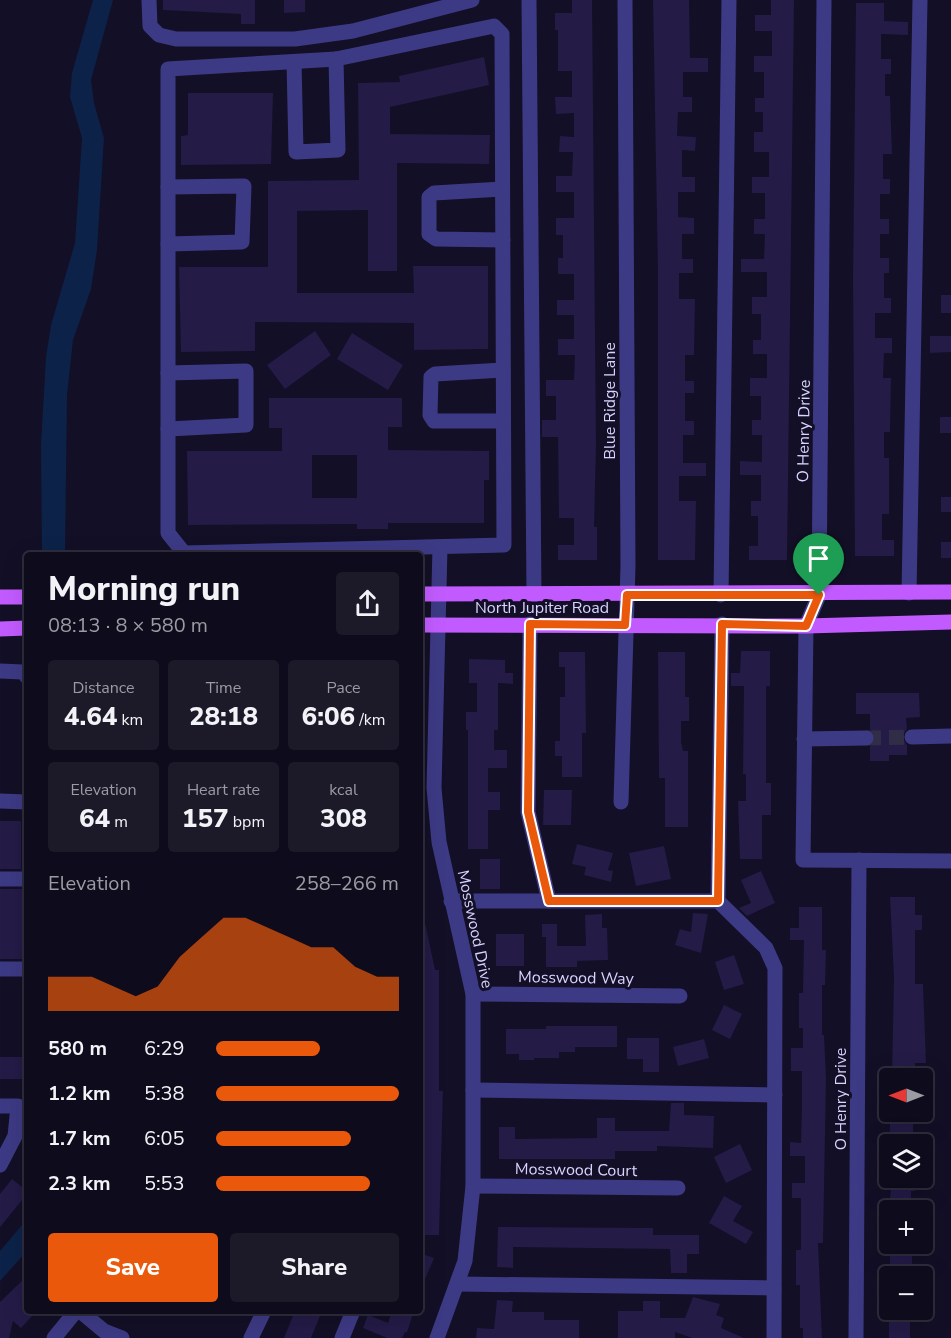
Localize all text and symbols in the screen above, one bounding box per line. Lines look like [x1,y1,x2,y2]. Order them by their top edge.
street label: Blue Ridge Lane [599,342,621,460]
street label: O Henry Drive [792,380,816,483]
pin [793,533,844,595]
icon: arrive [802,542,835,575]
text: Morning run [48,567,240,612]
button: share [336,572,399,635]
street label: North Jupiter Road [475,597,609,619]
text: 08:13 · 8 × 580 m [48,612,208,639]
text: Distance [72,677,135,699]
text: Time [206,677,241,699]
text: Pace [327,677,360,699]
text: 4.64 [64,699,117,734]
text: 28:18 [189,699,258,734]
text: 6:06 [302,699,355,734]
text: km [117,709,143,731]
text: /km [355,709,385,731]
text: Elevation [70,779,137,801]
text: Heart rate [187,779,260,801]
text: kcal [329,779,358,801]
text: 64 [79,801,110,836]
text: 157 [182,801,229,836]
text: 308 [320,801,367,836]
text: m [110,811,128,833]
text: bpm [229,811,265,833]
street label: Mosswood Drive [452,868,498,990]
text: Elevation [48,870,131,897]
text: 258–266 m [295,870,399,897]
street label: Mosswood Way [518,966,635,990]
text: 580 m [48,1035,107,1062]
text: 6:29 [144,1035,185,1062]
street label: O Henry Drive [830,1048,852,1150]
north arrow [879,1068,933,1122]
map controls [879,1068,933,1320]
text: 1.2 km [48,1080,111,1107]
text: 5:38 [144,1080,185,1107]
text: 1.7 km [48,1125,111,1152]
text: 6:05 [144,1125,185,1152]
button: layers [879,1134,933,1188]
street label: Mosswood Court [515,1158,638,1182]
text: 2.3 km [48,1170,111,1197]
text: 5:53 [144,1170,185,1197]
button: + [879,1200,933,1254]
button: Save [48,1233,218,1302]
button: Share [230,1233,399,1302]
button: − [879,1266,933,1320]

